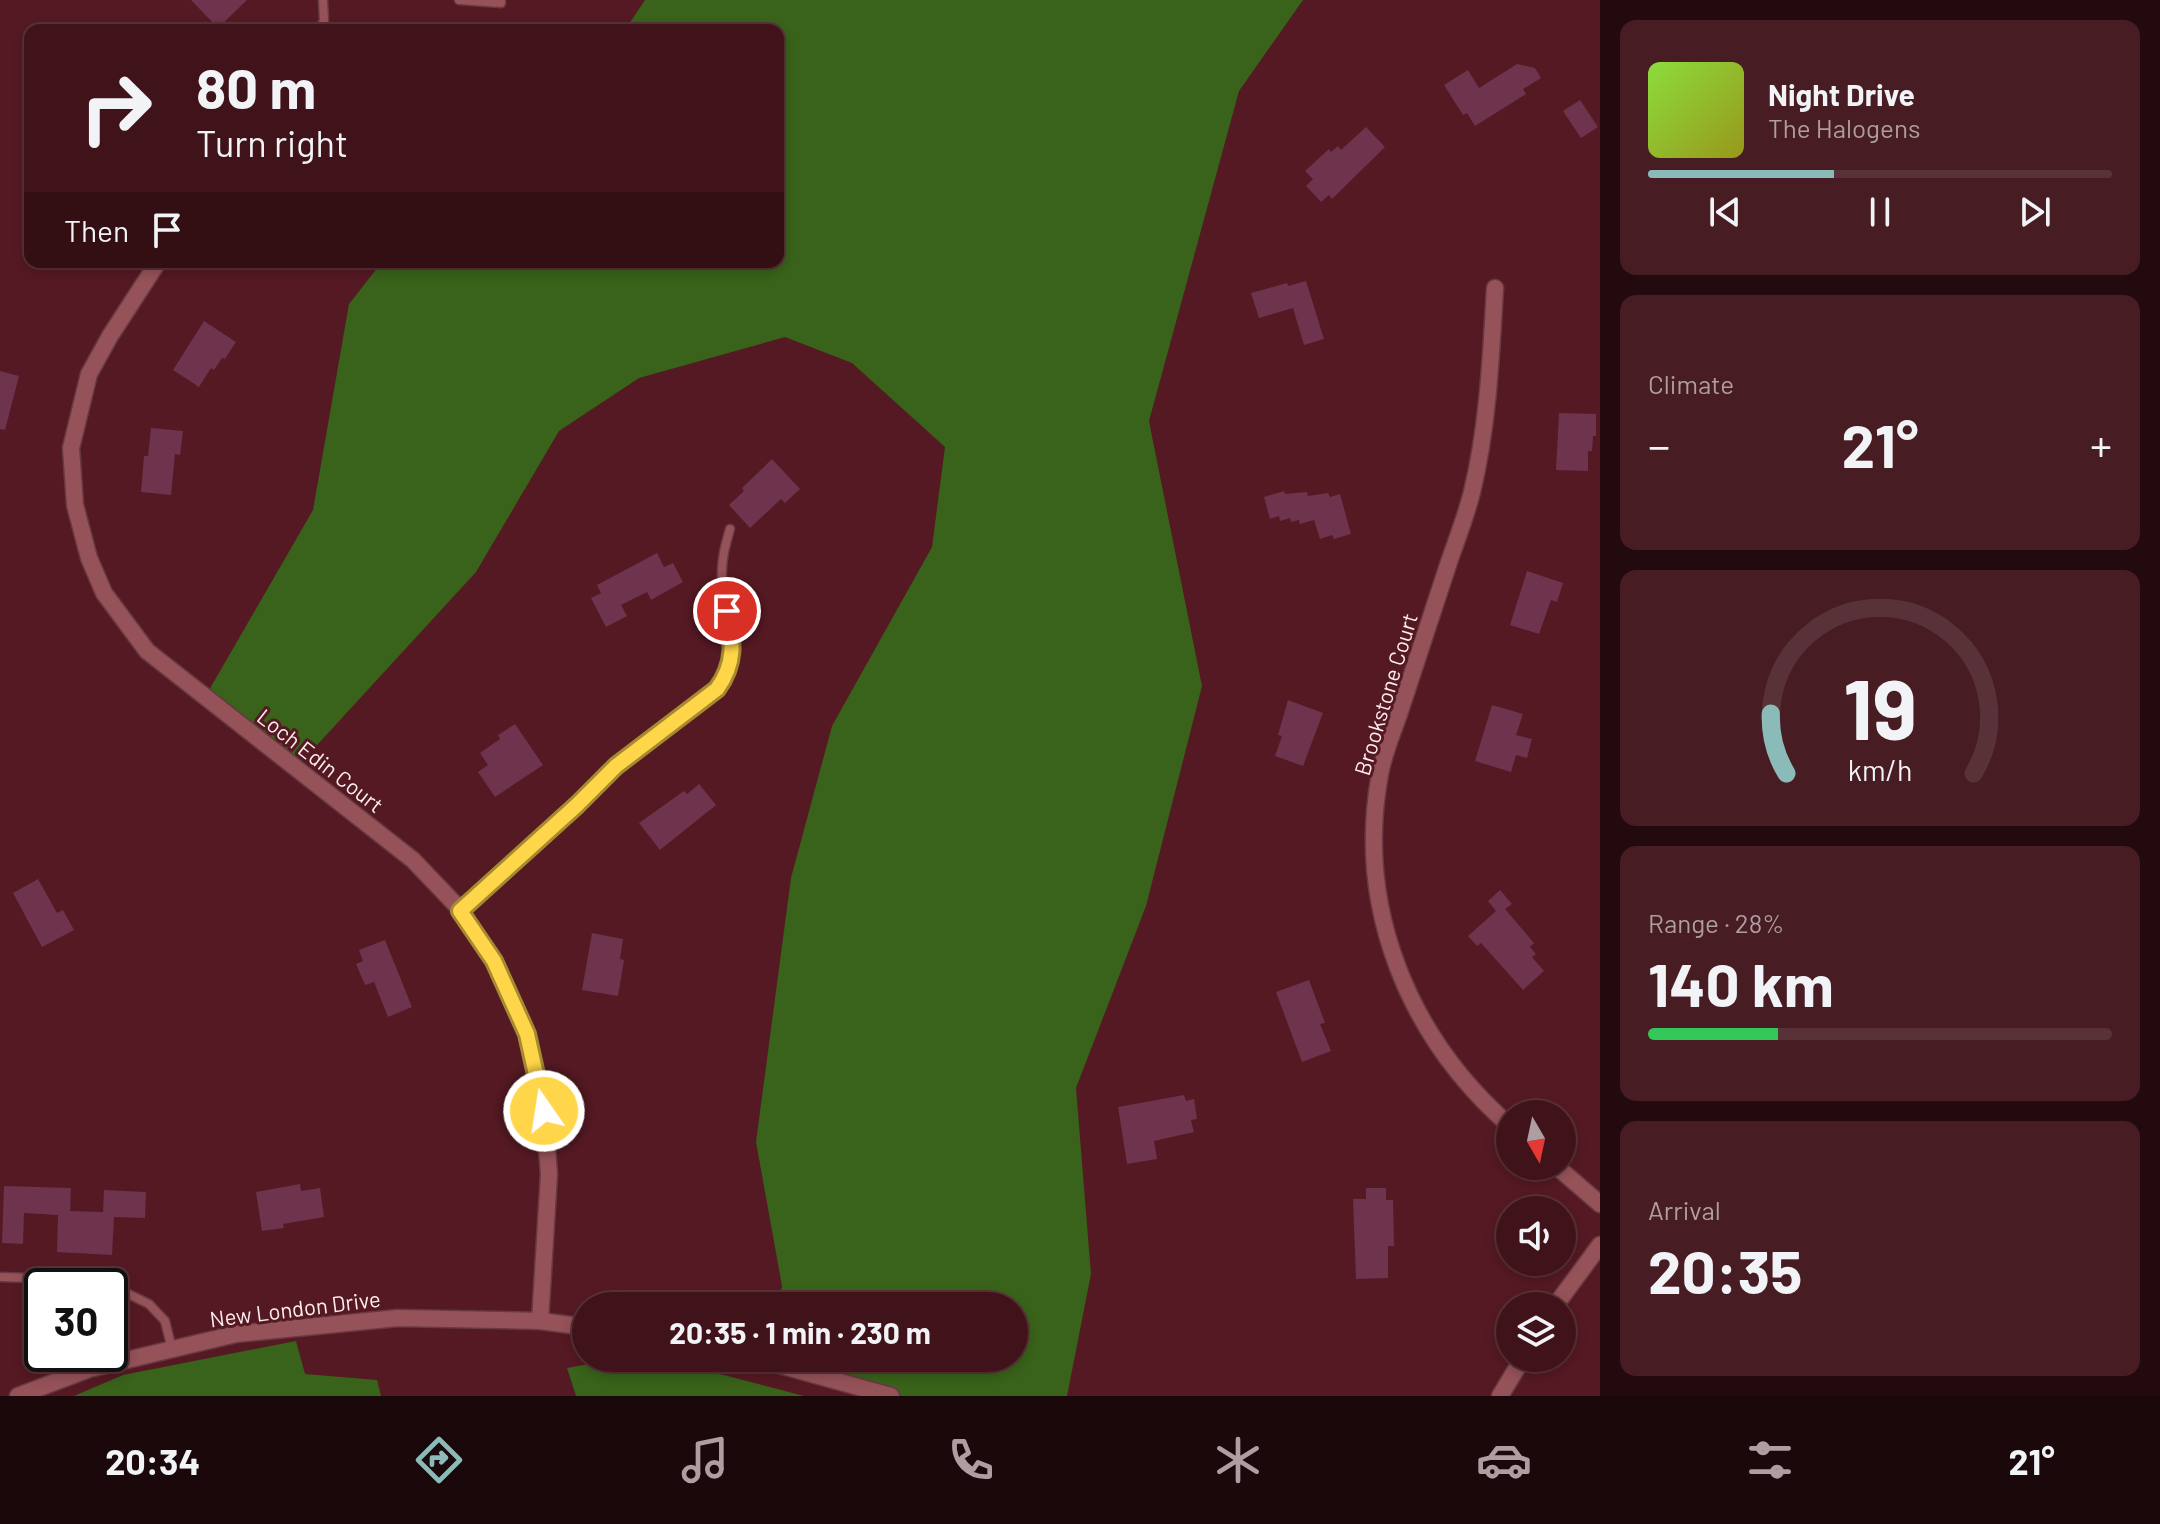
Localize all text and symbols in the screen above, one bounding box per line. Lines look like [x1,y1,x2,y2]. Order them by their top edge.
text: 80 m [196,53,316,120]
icon: right [64,56,168,160]
text: Night Drive [1768,76,1915,112]
text: The Halogens [1768,112,1920,143]
text: Turn right [196,121,348,164]
icon: previous [1703,190,1747,234]
icon: pause [1858,190,1902,234]
icon: next [2013,190,2057,234]
icon: arrive [145,208,189,252]
text: Then [64,212,129,248]
text: Climate [1648,368,1734,399]
text: 21° [1841,408,1919,480]
text: − [1648,418,1670,471]
text: + [2090,418,2112,471]
pin [693,577,761,645]
icon: arrive [705,589,749,633]
street label: Brookstone Court [1348,610,1422,778]
text: 19 [1843,657,1917,757]
street label: Loch Edin Court [253,703,389,817]
text: km/h [1848,752,1912,787]
text: Range · 28% [1648,907,1784,938]
text: 140 km [1648,947,1834,1019]
position arrow [502,1069,586,1153]
north arrow [1496,1100,1576,1180]
map controls [1496,1100,1576,1372]
text: Arrival [1648,1194,1721,1225]
button: sound [1496,1196,1576,1276]
text: 20:35 [1648,1234,1802,1306]
speed limit sign: 30 [24,1268,128,1372]
street label: New London Drive [208,1285,382,1331]
button: layers [1496,1292,1576,1372]
text: 20:35 · 1 min · 230 m [669,1314,931,1350]
icon: directions [411,1432,467,1488]
icon: music [677,1432,733,1488]
icon: phone [943,1432,999,1488]
icon: climate [1210,1432,1266,1488]
icon: car [1476,1432,1532,1488]
icon: filters [1742,1432,1798,1488]
text: 20:34 [105,1439,200,1482]
text: 21° [2009,1439,2055,1482]

